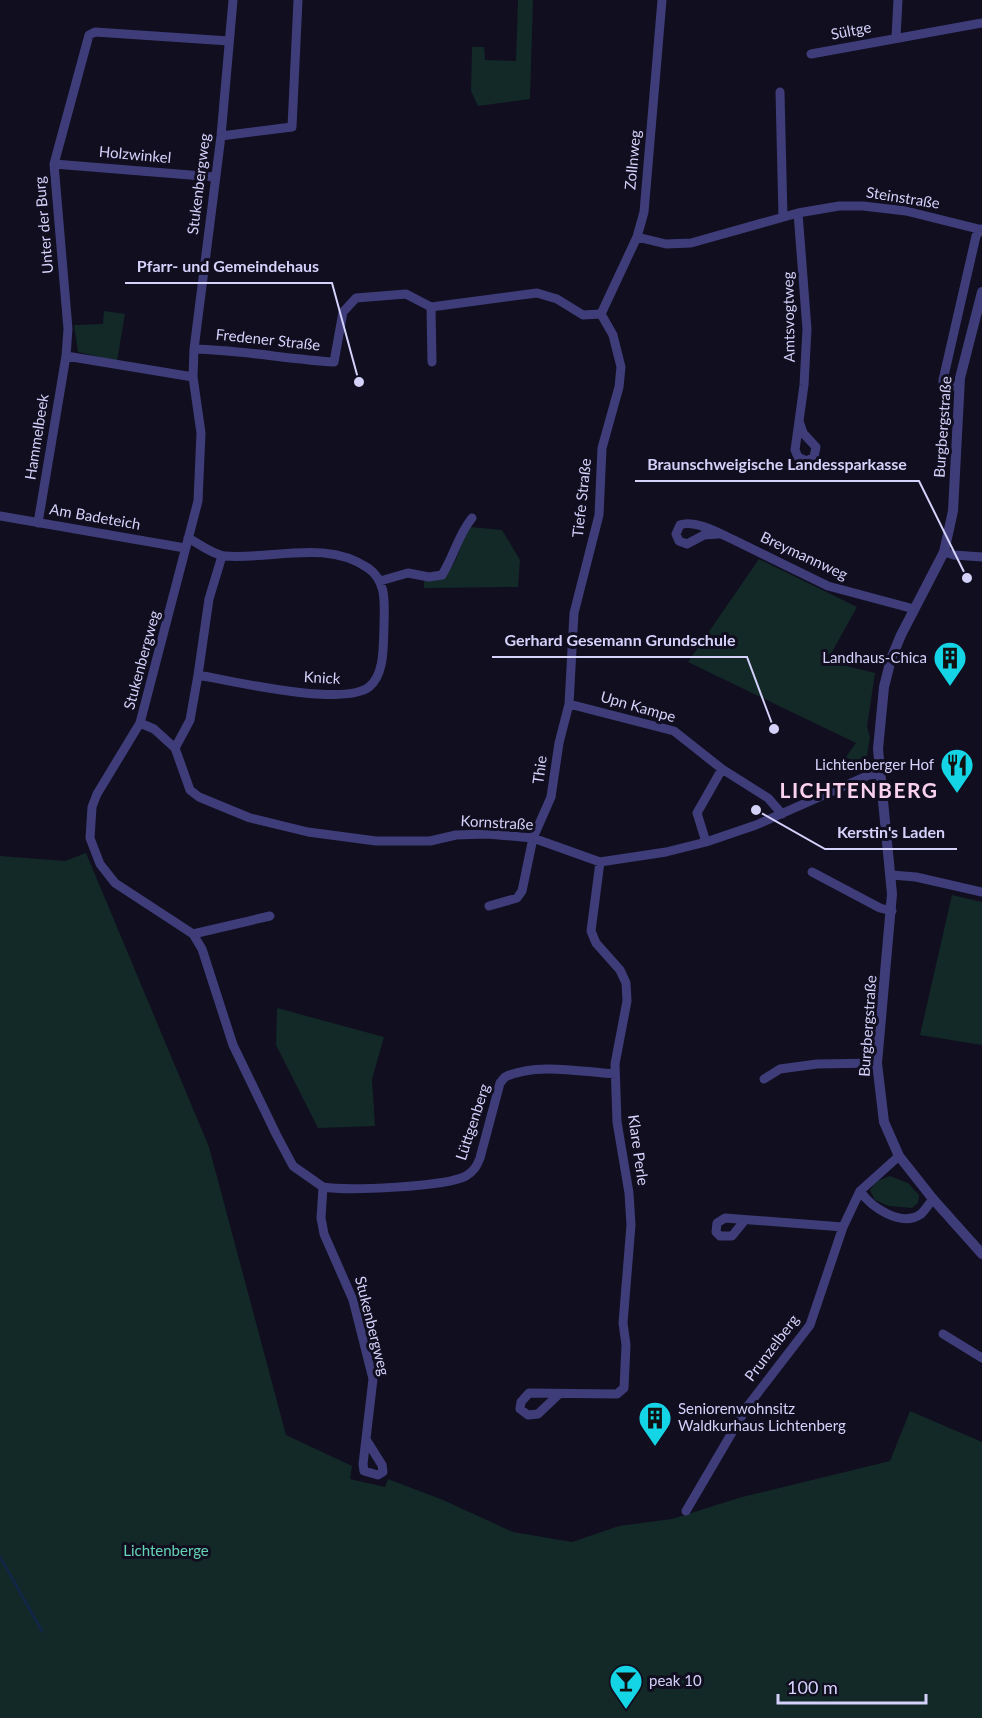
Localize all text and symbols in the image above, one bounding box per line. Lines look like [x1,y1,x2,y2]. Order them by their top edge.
street label: Sültge [829,17,873,43]
street label: Zollnweg [620,129,644,191]
street label: Stukenbergweg [183,132,213,236]
street label: Holzwinkel [98,142,172,166]
street label: Unter der Burg [30,175,56,274]
street label: Steinstraße [865,182,941,212]
callout: Pfarr- und Gemeindehaus [125,249,332,283]
text: Pfarr- und Gemeindehaus [137,256,319,275]
street label: Amtsvogtweg [778,271,798,363]
street label: Fredener Straße [215,325,321,353]
street label: Burgbergstraße [929,376,955,478]
street label: Hammelbeek [20,392,52,481]
callout: Braunschweigische Landessparkasse [635,447,919,481]
text: Braunschweigische Landessparkasse [647,454,907,473]
street label: Tiefe Straße [568,457,594,538]
street label: Am Badeteich [48,499,142,533]
street label: Breymannweg [758,527,851,583]
street label: Stukenbergweg [119,608,163,711]
callout: Gerhard Gesemann Grundschule [492,623,747,657]
text: Gerhard Gesemann Grundschule [505,630,736,649]
building icon: Landhaus-Chica [932,640,968,687]
place label: Landhaus-Chica [822,648,927,666]
street label: Knick [303,667,341,687]
street label: Upn Kampe [599,687,678,725]
restaurant icon: Lichtenberger Hof [939,747,975,794]
street label: Thie [528,754,550,785]
place label: Lichtenberger Hof [815,755,935,773]
district label: LICHTENBERG [779,777,939,802]
street label: Kornstraße [460,811,534,833]
callout: Kerstin's Laden [825,815,957,849]
text: Kerstin's Laden [837,822,945,841]
street label: Burgbergstraße [854,975,880,1077]
street label: Lüttgenberg [451,1081,493,1162]
street label: Klare Perle [625,1113,653,1186]
street label: Stukenbergweg [352,1274,394,1378]
street label: Prunzelberg [740,1310,802,1384]
place label: Seniorenwohnsitz Waldkurhaus Lichtenberg [678,1399,846,1434]
building icon: Seniorenwohnsitz Waldkurhaus Lichtenberg [637,1400,673,1447]
park label: Lichtenberge [123,1541,209,1559]
bar icon: peak 10 [608,1663,644,1710]
scale bar [778,1667,926,1705]
place label: peak 10 [649,1671,702,1689]
text: 100 m [787,1676,838,1698]

